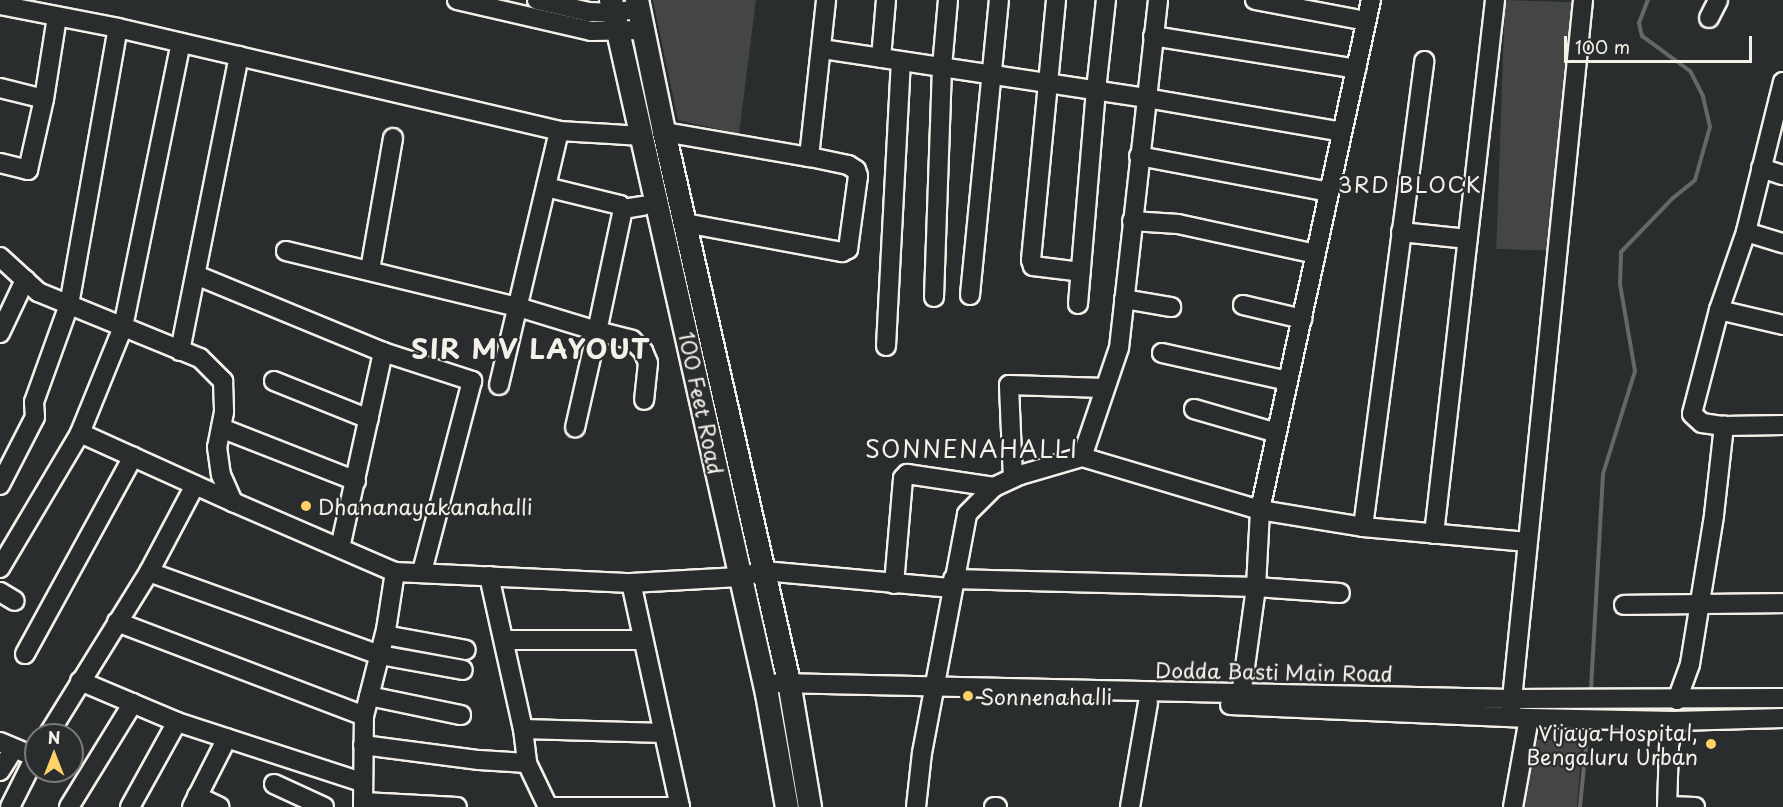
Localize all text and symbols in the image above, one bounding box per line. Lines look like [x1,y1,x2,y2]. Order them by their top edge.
scale bar [1567,24,1754,62]
text: 100 m [1575,33,1630,60]
district label: 3RD BLOCK [1337,171,1483,197]
street label: 100 Feet Road [674,328,730,478]
district label: SIR MV LAYOUT [412,332,650,364]
district label: SONNENAHALLI [866,435,1078,463]
place label: Dhananayakanahalli [318,493,533,519]
marker: Dhananayakanahalli [299,499,313,513]
street label: Dodda Basti Main Road [1154,656,1394,686]
place label: Sonnenahalli [980,683,1112,709]
marker: Sonnenahalli [961,689,975,703]
place label: Vijaya Hospital, Bengaluru Urban [1525,719,1698,769]
north arrow [24,723,84,783]
text: N [48,725,60,749]
marker: Vijaya Hospital, Bengaluru Urban [1702,735,1720,753]

